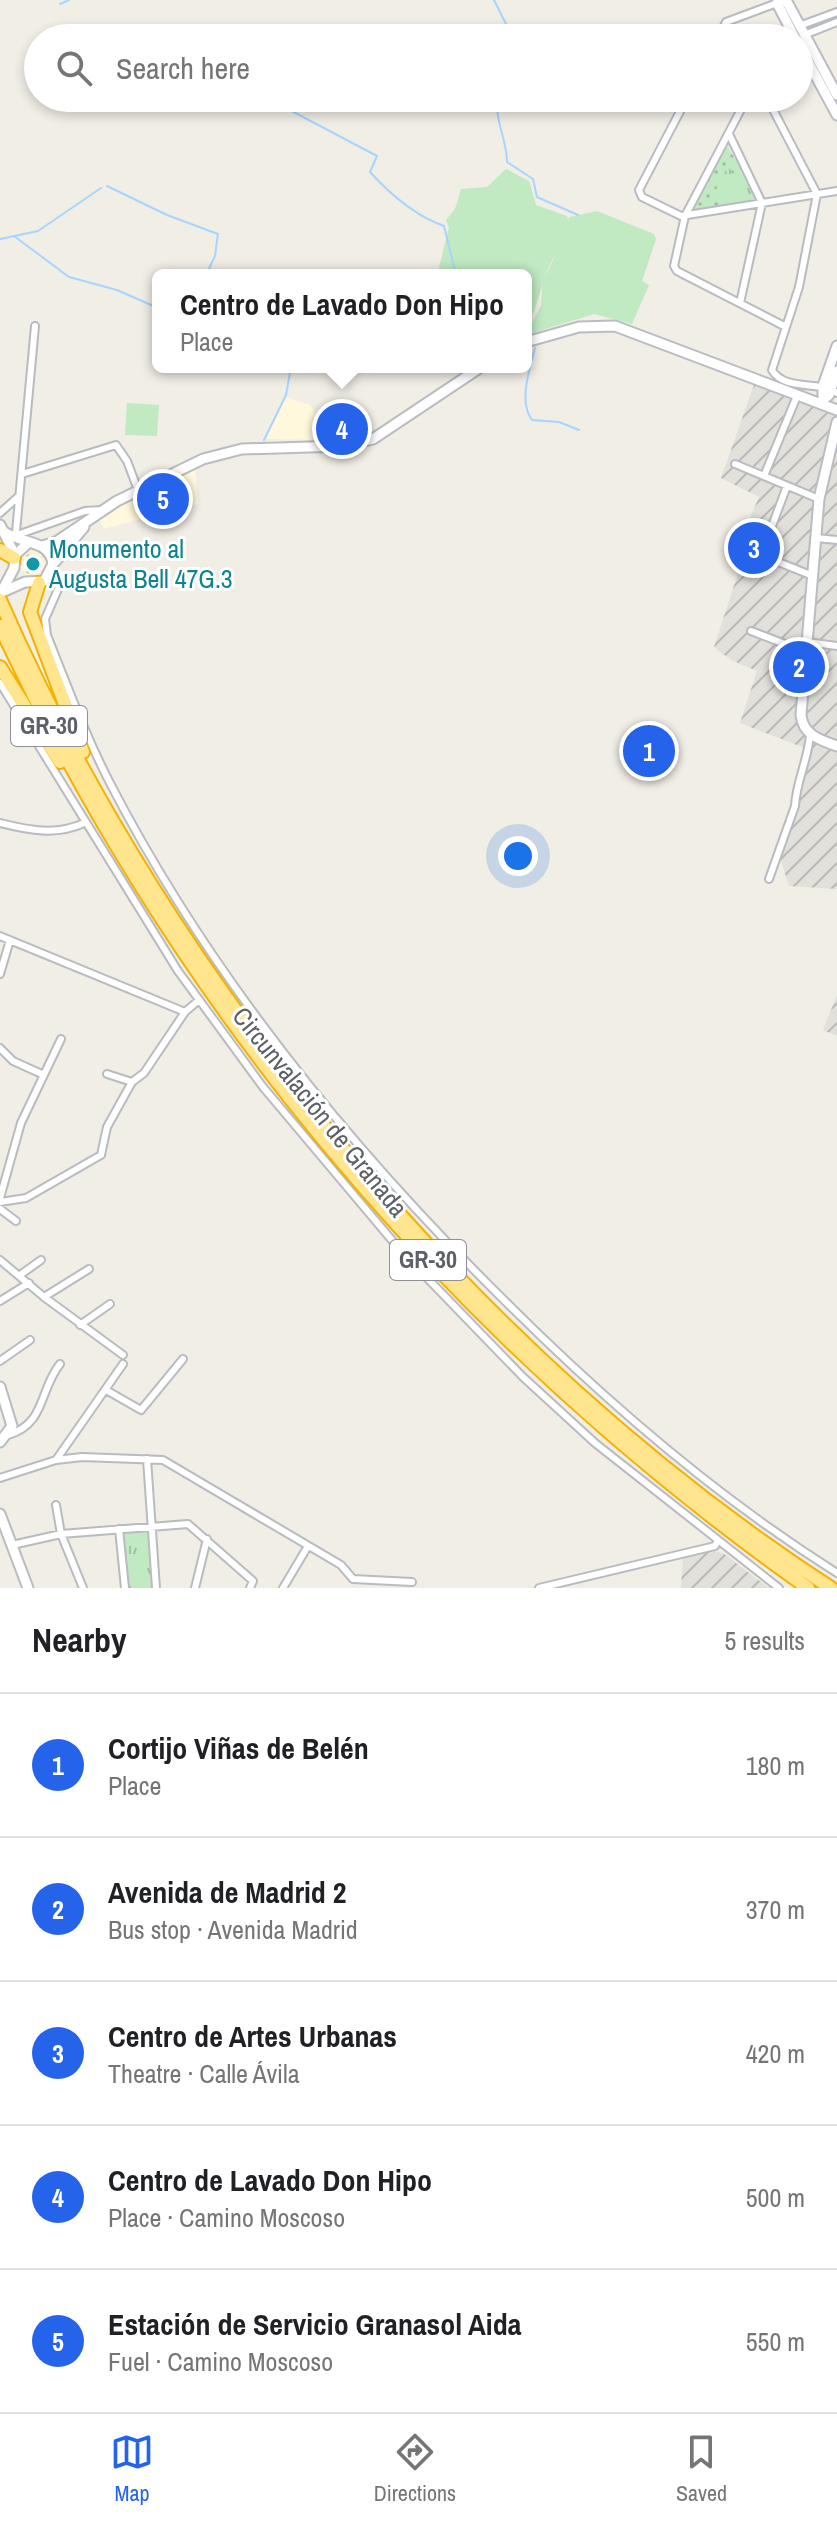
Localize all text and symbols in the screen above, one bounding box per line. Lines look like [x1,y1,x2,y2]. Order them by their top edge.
search box [24,24,813,112]
icon: search [52,46,96,90]
text: Search here [116,48,250,88]
popup [152,269,532,373]
text: Centro de Lavado Don Hipo [180,284,504,324]
text: Place [180,324,233,359]
pin: 4 [316,399,368,459]
pin: 5 [137,469,189,529]
pin: 3 [728,518,780,578]
place label: Monumento al Augusta Bell 47G.3 [48,531,233,596]
marker: Monumento al Augusta Bell 47G.3 [24,555,42,573]
pin: 2 [773,637,825,697]
road number: GR-30 [11,706,87,746]
pin: 1 [623,721,675,781]
your location [498,836,538,876]
street label: Circunvalación de Granada [225,999,416,1224]
road number: GR-30 [390,1240,466,1280]
text: Nearby [32,1617,127,1663]
text: 5 results [724,1623,805,1658]
text: Cortijo Viñas de Belén [108,1728,369,1768]
text: 1 [52,1748,64,1783]
text: 180 m [746,1748,805,1783]
text: Place [108,1768,161,1803]
text: Avenida de Madrid 2 [108,1872,346,1912]
text: 2 [52,1892,64,1927]
text: 370 m [746,1892,805,1927]
text: Bus stop · Avenida Madrid [108,1912,358,1947]
text: Centro de Artes Urbanas [108,2016,397,2056]
text: 3 [52,2036,64,2071]
text: 420 m [746,2036,805,2071]
text: Theatre · Calle Ávila [108,2056,300,2091]
text: Centro de Lavado Don Hipo [108,2160,432,2200]
text: 4 [52,2180,64,2215]
text: 500 m [746,2180,805,2215]
text: Place · Camino Moscoso [108,2200,345,2235]
text: Estación de Servicio Granasol Aida [108,2304,521,2344]
text: 5 [52,2324,64,2359]
text: 550 m [746,2324,805,2359]
text: Fuel · Camino Moscoso [108,2344,333,2379]
tab: Map [110,2430,154,2508]
tab: Directions [374,2430,456,2508]
tab: Saved [676,2430,727,2508]

